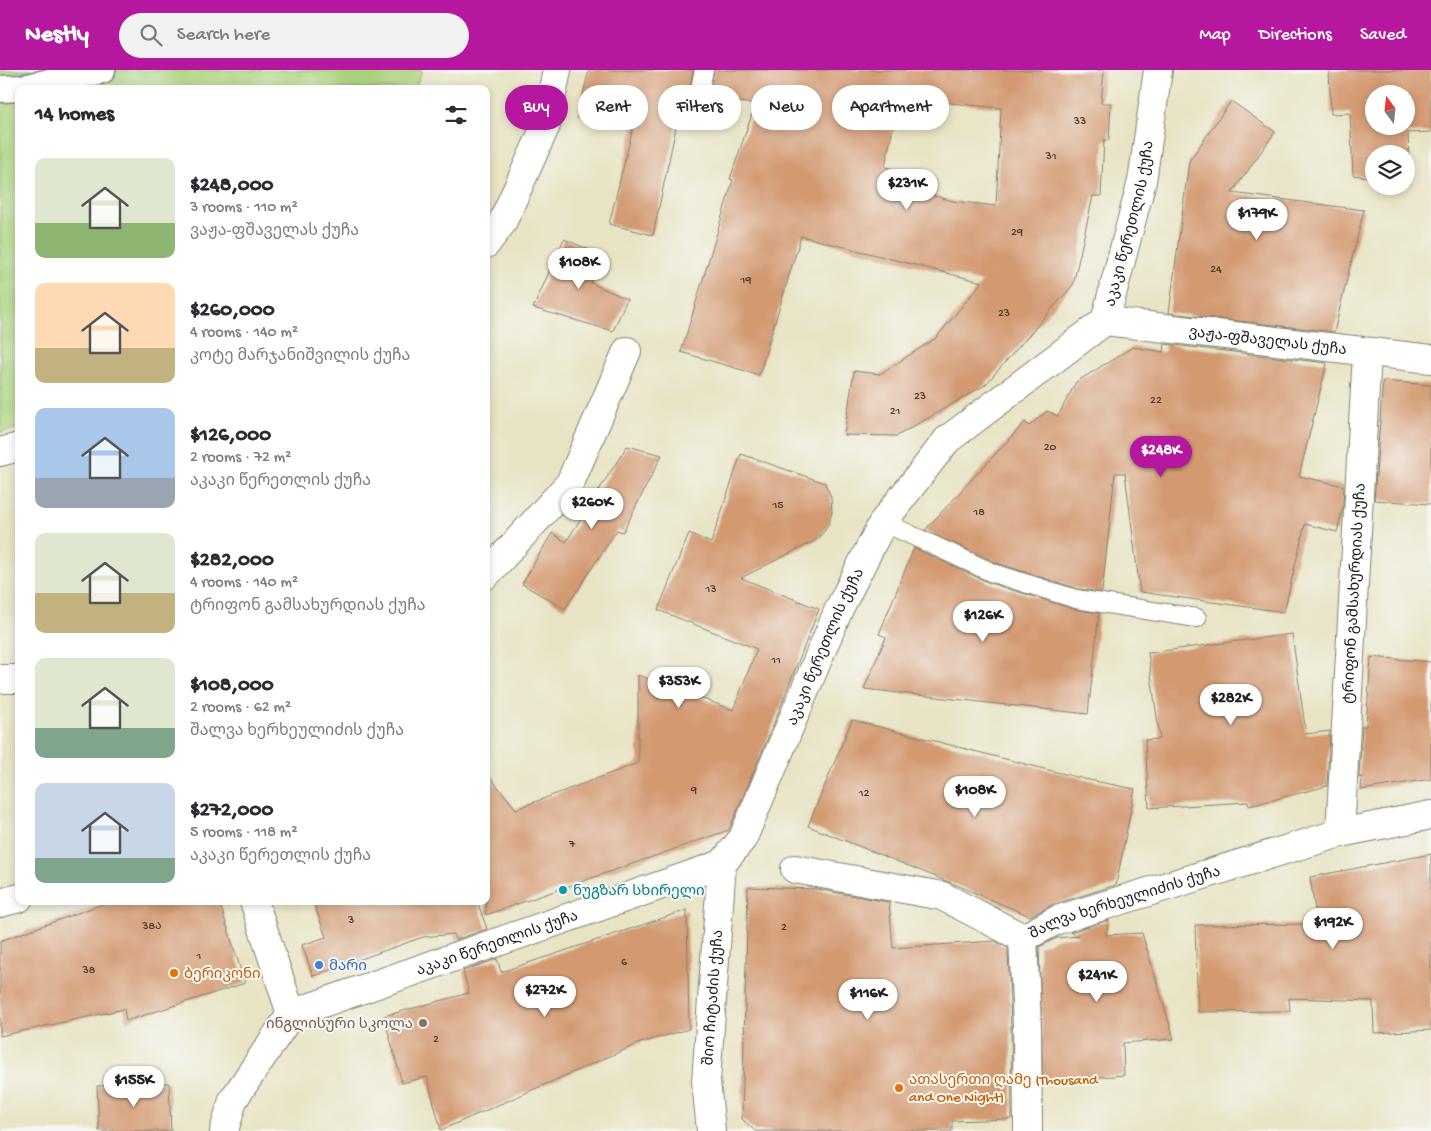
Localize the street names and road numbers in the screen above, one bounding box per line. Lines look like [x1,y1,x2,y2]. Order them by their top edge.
street label: აკაკი წერეთლის ქუჩა [1102,140,1159,309]
street label: ვაჟა-ფშაველას ქუჩა [1188,324,1348,360]
street label: ტრიფონ გამსახურდიას ქუჩა [1340,483,1371,704]
street label: აკაკი წერეთლის ქუჩა [784,566,869,729]
street label: შალვა ხერხეულიძის ქუჩა [1027,863,1223,944]
street label: აკაკი წერეთლის ქუჩა [414,908,581,981]
street label: შიო ჩიტაძის ქუჩა [700,929,728,1066]

